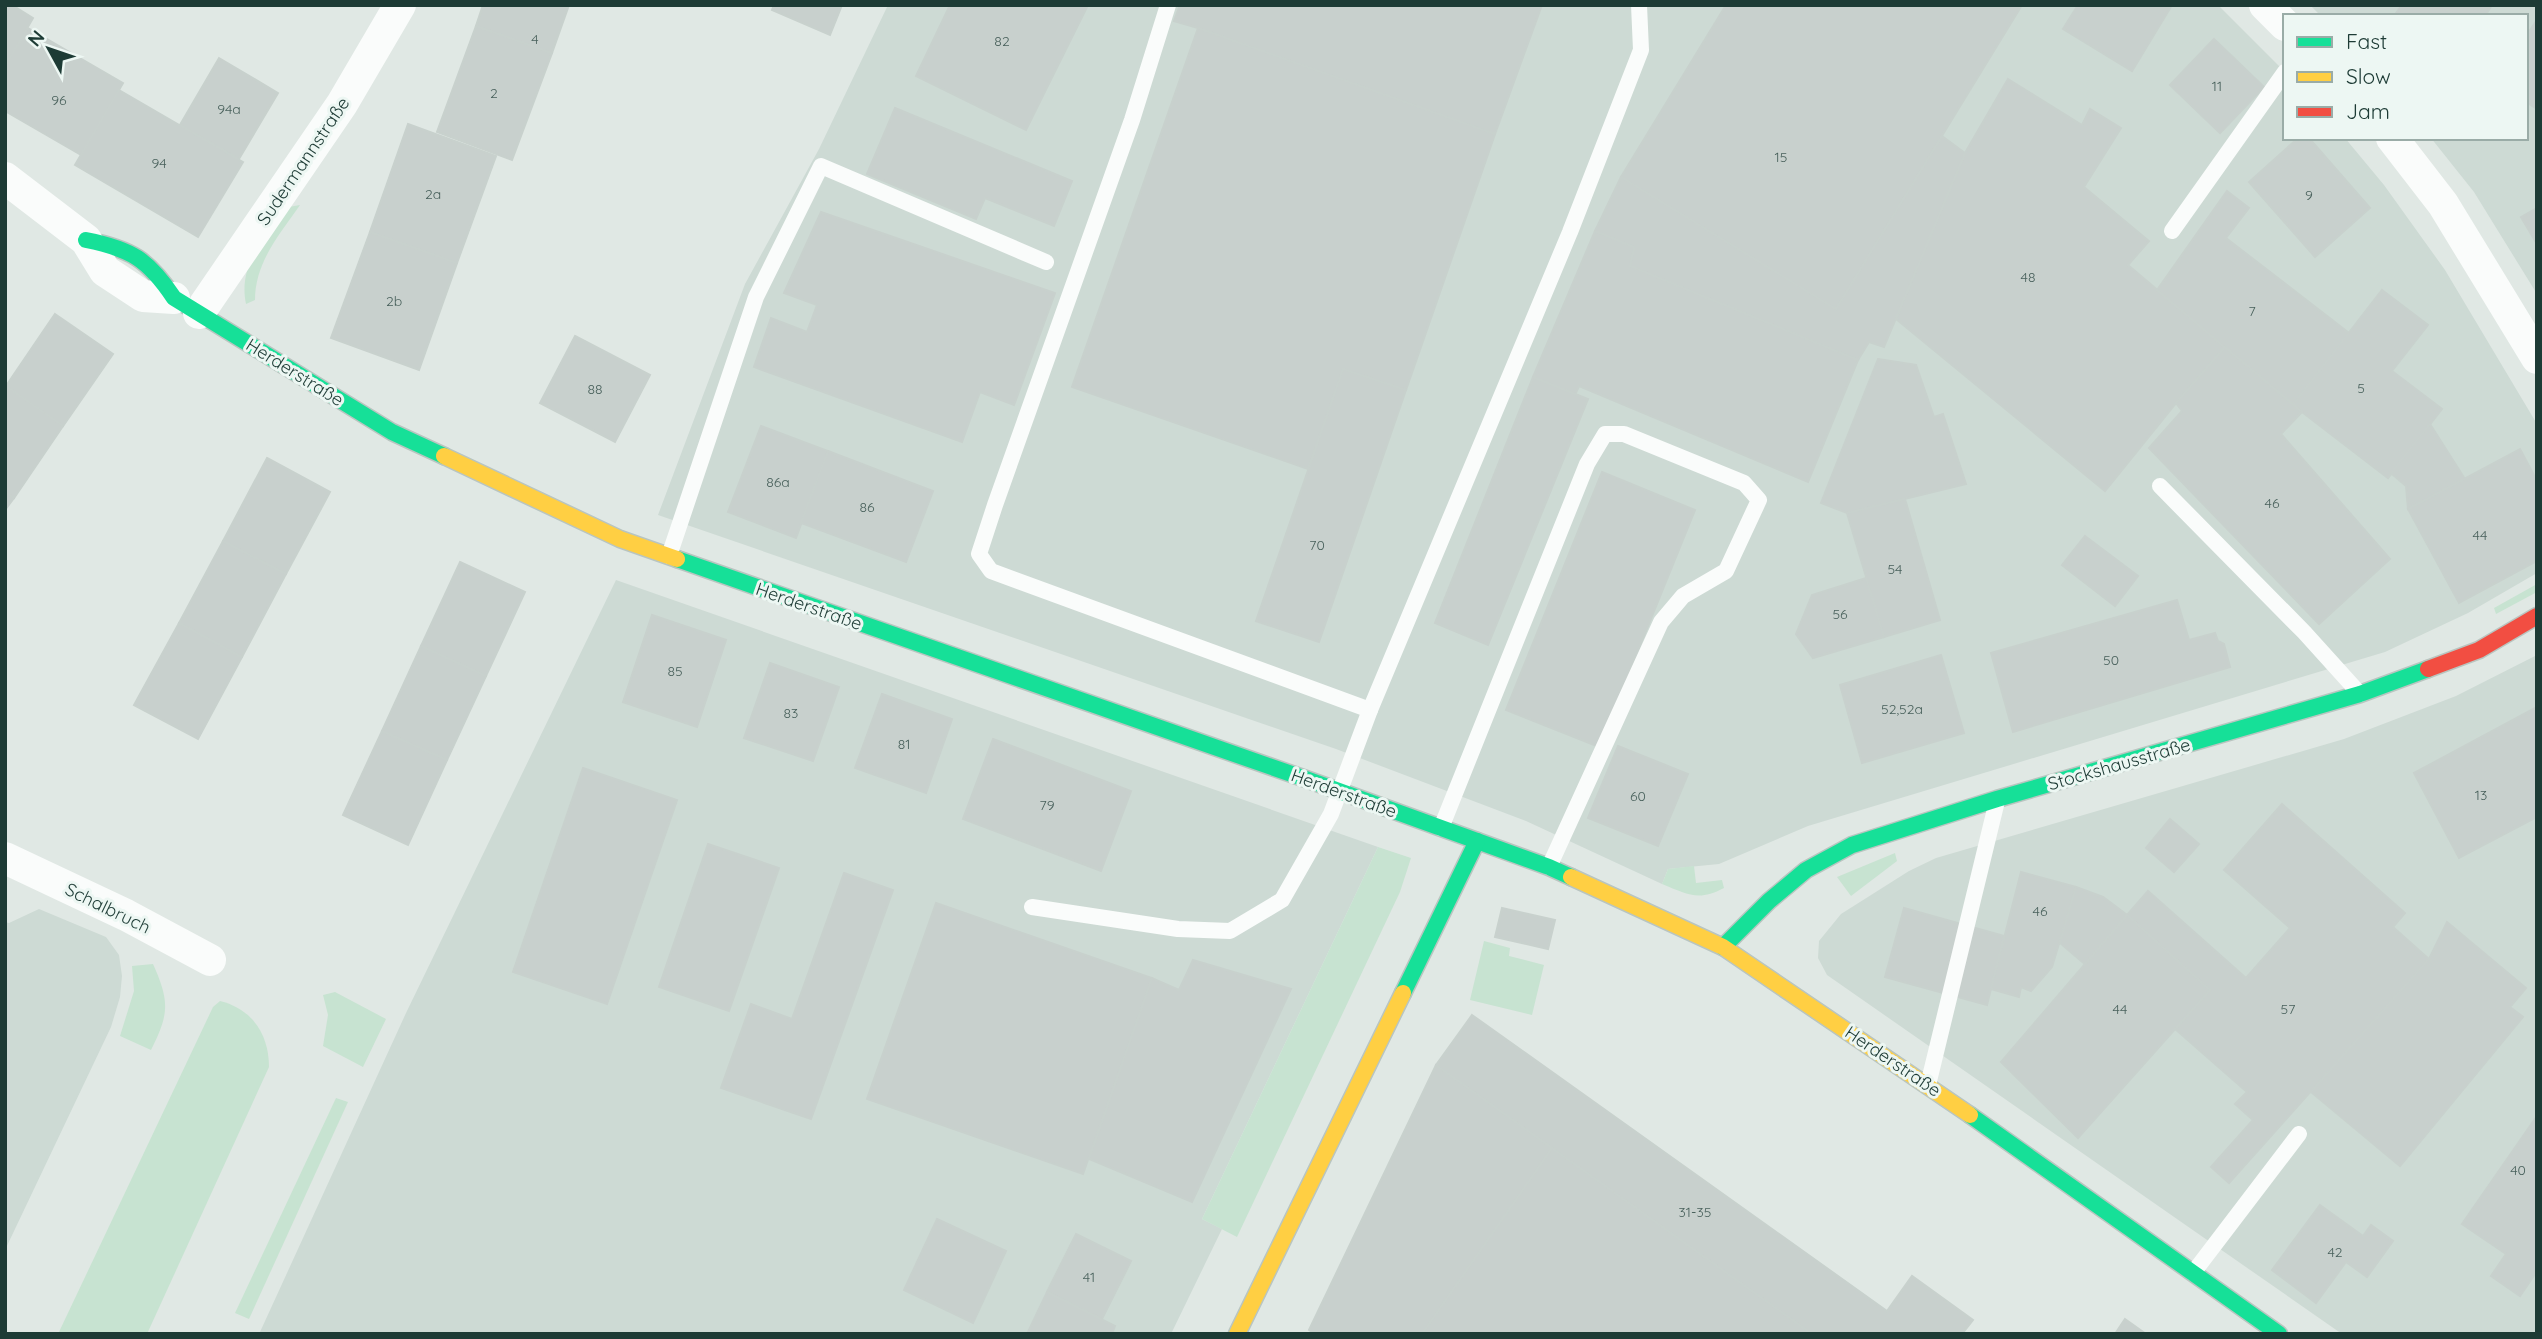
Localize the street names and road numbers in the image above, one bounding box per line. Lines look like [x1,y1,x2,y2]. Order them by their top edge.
street label: Sudermannstraße [252,92,354,230]
street label: Herderstraße [242,333,348,411]
street label: Herderstraße [753,577,865,635]
street label: Stockshausstraße [2045,733,2193,795]
street label: Herderstraße [1288,763,1400,823]
street label: Schalbruch [61,877,155,939]
street label: Herderstraße [1841,1020,1945,1102]

